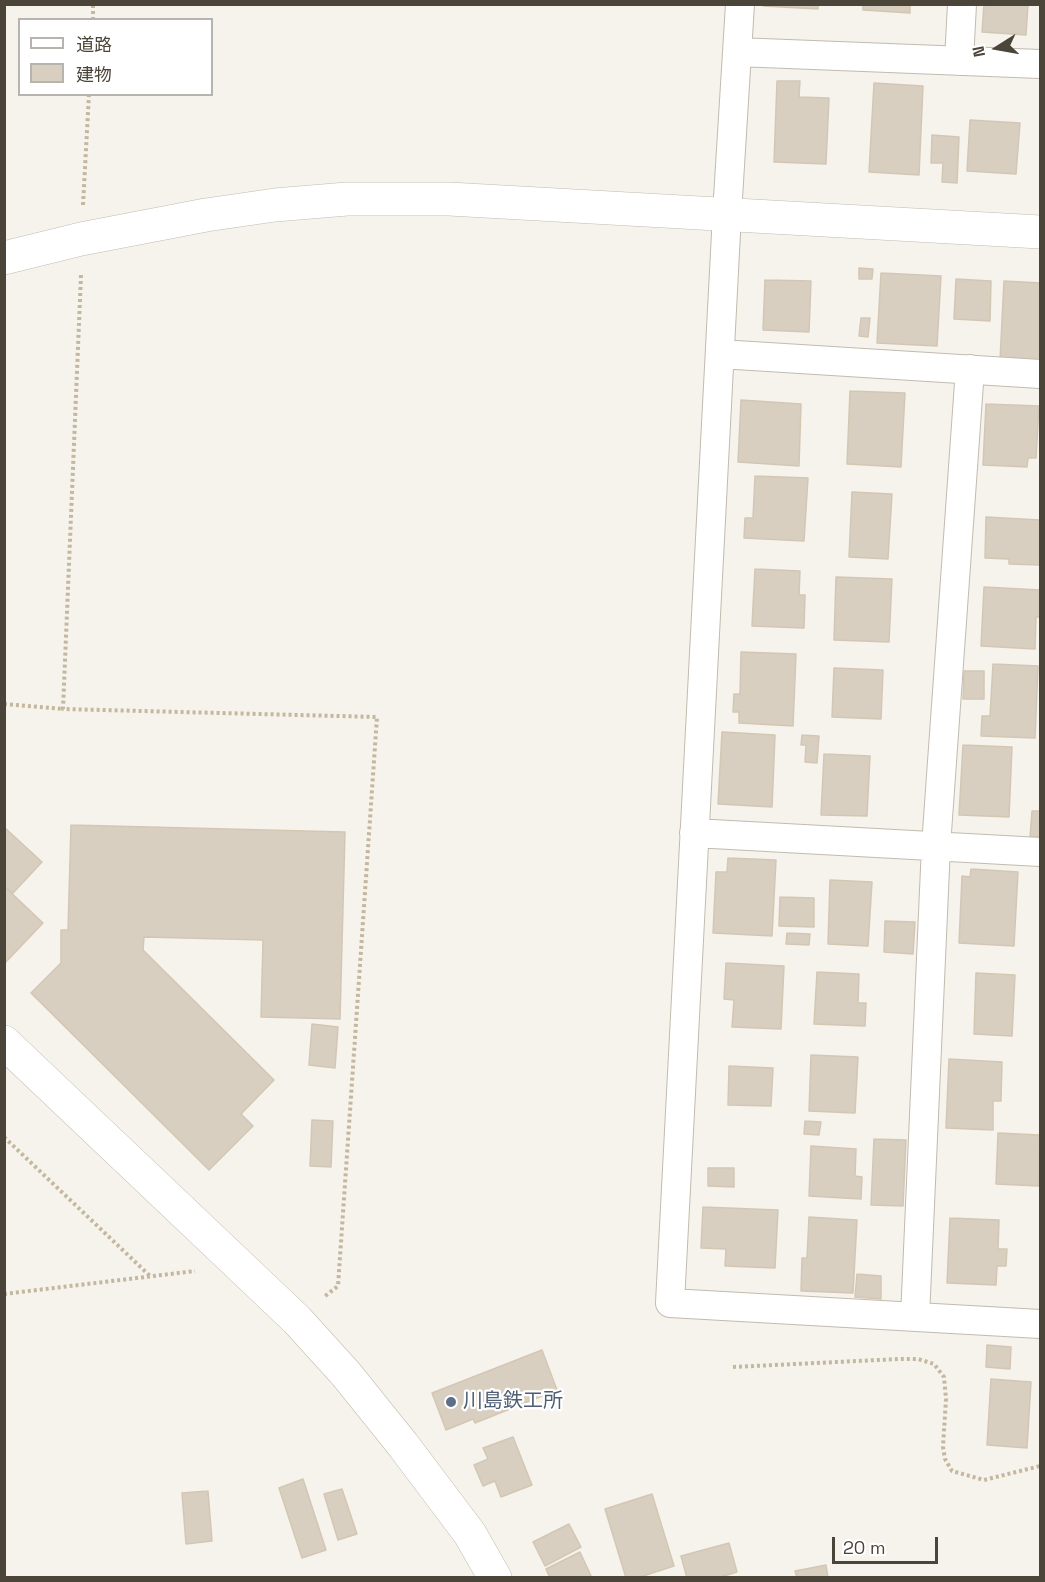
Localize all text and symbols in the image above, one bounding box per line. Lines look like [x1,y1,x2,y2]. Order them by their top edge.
legend [18,18,213,96]
north arrow [967,18,1027,78]
text: 道路 [76,33,112,56]
text: N [968,44,990,59]
text: 建物 [76,63,112,86]
place label: 川島鉄工所 [463,1390,563,1414]
marker: 川島鉄工所 [444,1395,458,1409]
scale bar [835,1525,942,1563]
text: 20 m [843,1536,886,1559]

